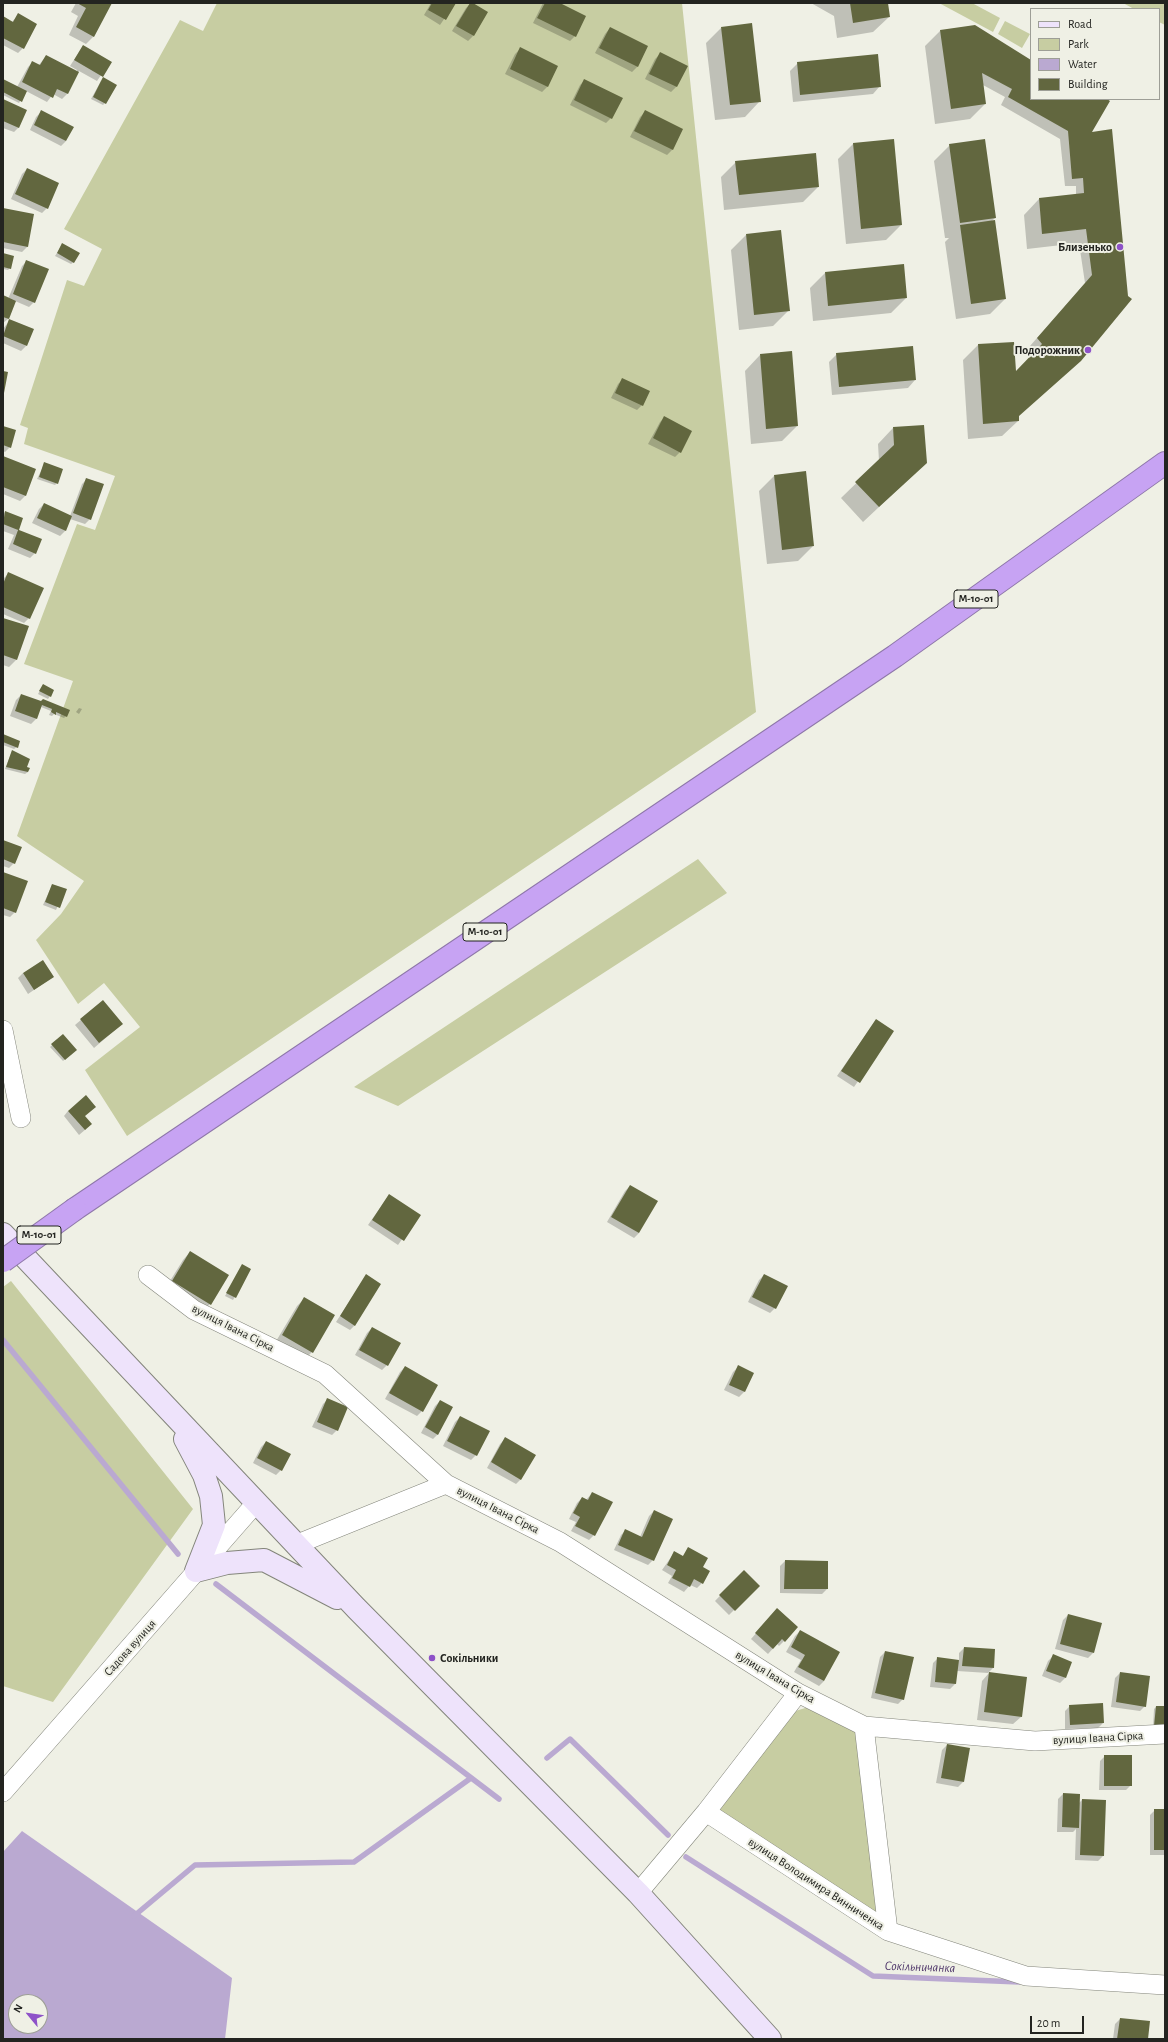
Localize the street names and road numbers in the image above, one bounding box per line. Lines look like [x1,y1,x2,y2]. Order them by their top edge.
road number: М-10-01 [954,590,998,608]
road number: М-10-01 [463,923,507,941]
road number: М-10-01 [17,1226,61,1244]
street label: вулиця Івана Сірка [189,1301,277,1355]
street label: вулиця Івана Сірка [454,1483,542,1537]
street label: Садова вулиця [101,1617,159,1679]
street label: вулиця Івана Сірка [733,1648,817,1706]
street label: вулиця Івана Сірка [1052,1728,1144,1748]
street label: вулиця Володимира Винниченка [745,1835,887,1933]

